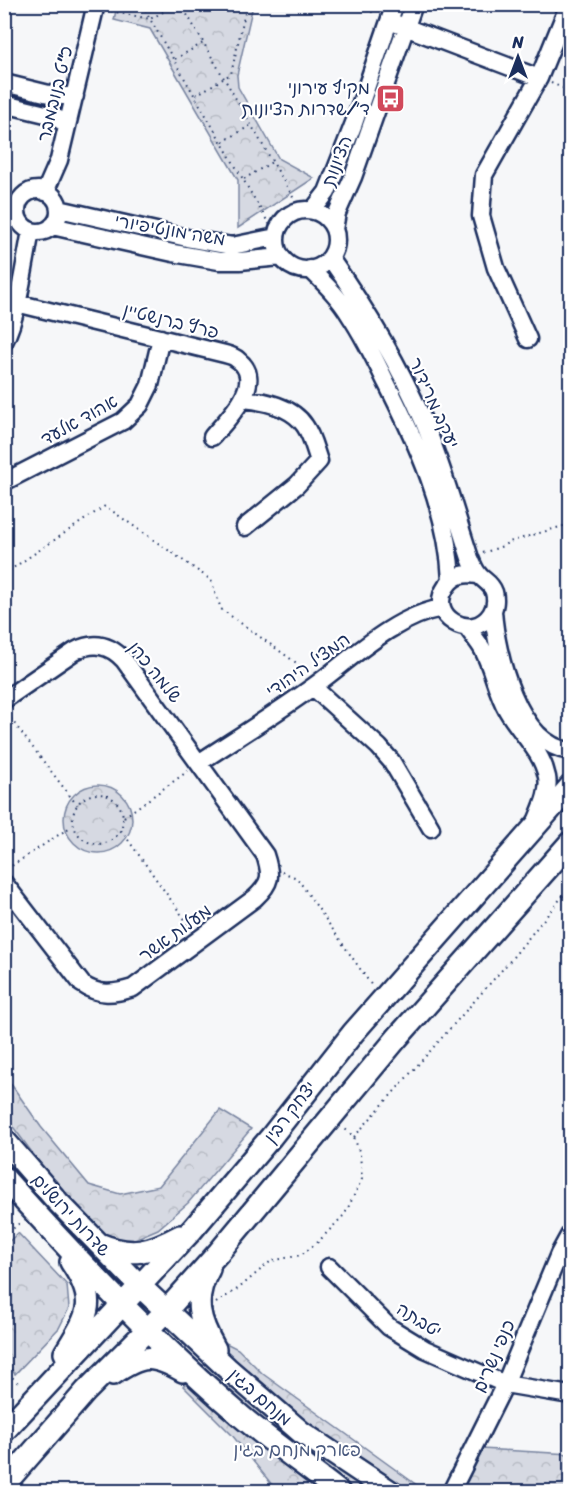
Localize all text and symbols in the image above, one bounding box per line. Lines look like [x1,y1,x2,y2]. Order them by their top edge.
north arrow [488,27,548,87]
text: N [511,28,524,57]
street label: כ"ט בנובמבר [28,42,82,146]
place label: מקיף עירוני ד׳/שדרות הציונות [241,72,370,125]
bus stop icon: מקיף עירוני ד׳/שדרות הציונות [375,82,407,114]
street label: הציונות [313,130,361,192]
street label: משה מונטיפיורי [112,205,228,255]
street label: פרץ ברנשטיין [120,294,223,348]
street label: יעקב מרידור [400,352,468,454]
street label: אהוד אלעד [34,385,124,454]
street label: המציל היהודי [259,624,357,706]
street label: שלמה כהן [120,634,190,710]
street label: מעלות אשר [131,895,219,971]
street label: יצחק רבין [255,1074,325,1150]
street label: שדרות ירושלים [23,1166,119,1264]
street label: יטבתה [390,1293,448,1347]
street label: כנפי נשרים [464,1314,524,1398]
street label: מנחם בגין [220,1360,300,1434]
park label: פארק מנחם בגין [233,1434,361,1466]

